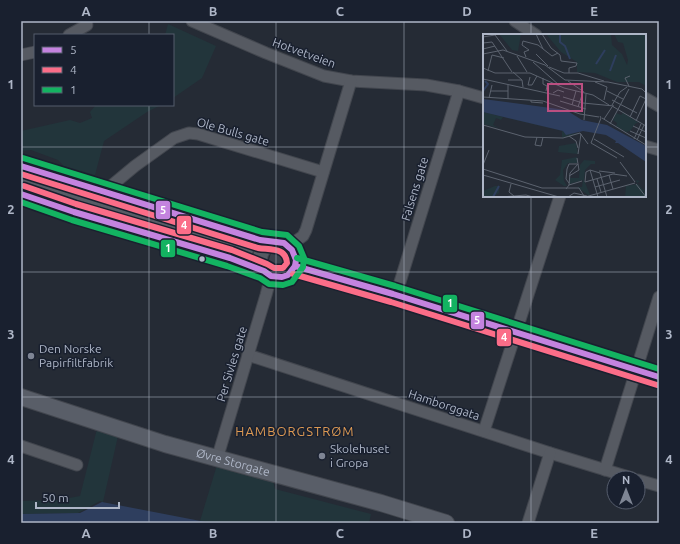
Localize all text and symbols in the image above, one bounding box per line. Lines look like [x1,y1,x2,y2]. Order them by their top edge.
text: A [81,4,91,18]
text: B [209,4,218,18]
text: C [336,4,345,18]
text: D [462,4,472,18]
text: E [590,4,598,18]
legend [34,34,174,106]
inset map [483,34,646,197]
street label: Hotvetveien [271,35,337,70]
text: 5 [70,43,77,56]
text: 4 [70,63,77,76]
text: 1 [7,77,15,91]
text: 1 [665,77,673,91]
text: 1 [70,83,77,96]
street label: Ole Bulls gate [195,115,271,148]
street label: Falsens gate [399,155,430,222]
line badge: 5 [155,200,171,220]
text: 2 [7,202,15,216]
text: 2 [665,202,673,216]
text: 5 [160,204,166,216]
line badge: 4 [176,215,192,235]
text: 4 [181,219,187,231]
line badge: 1 [160,239,176,258]
text: 1 [165,242,171,254]
unlabelled marker [197,254,207,264]
line badge: 1 [442,294,458,313]
text: 1 [447,297,453,309]
line badge: 5 [470,311,485,330]
text: 5 [474,314,480,326]
street label: Per Sivles gate [214,325,249,403]
text: 3 [7,327,15,341]
text: 3 [665,327,673,341]
line badge: 4 [496,328,512,347]
text: 4 [501,331,507,343]
place label: Den Norske Papirfiltfabrik [39,342,113,369]
marker: Den Norske Papirfiltfabrik [26,351,36,361]
street label: Hamborggata [407,387,481,422]
district label: HAMBORGSTRØM [235,424,355,438]
place label: Skolehuset i Gropa [330,442,389,469]
street label: Øvre Storgate [195,446,272,478]
marker: Skolehuset i Gropa [317,451,327,461]
text: 4 [7,452,15,466]
text: 4 [665,452,673,466]
north arrow [606,470,646,510]
text: N [622,474,630,486]
scale bar [36,484,119,510]
text: 50 m [42,491,69,504]
text: A [81,526,91,540]
text: B [209,526,218,540]
text: C [336,526,345,540]
text: D [462,526,472,540]
text: E [590,526,598,540]

